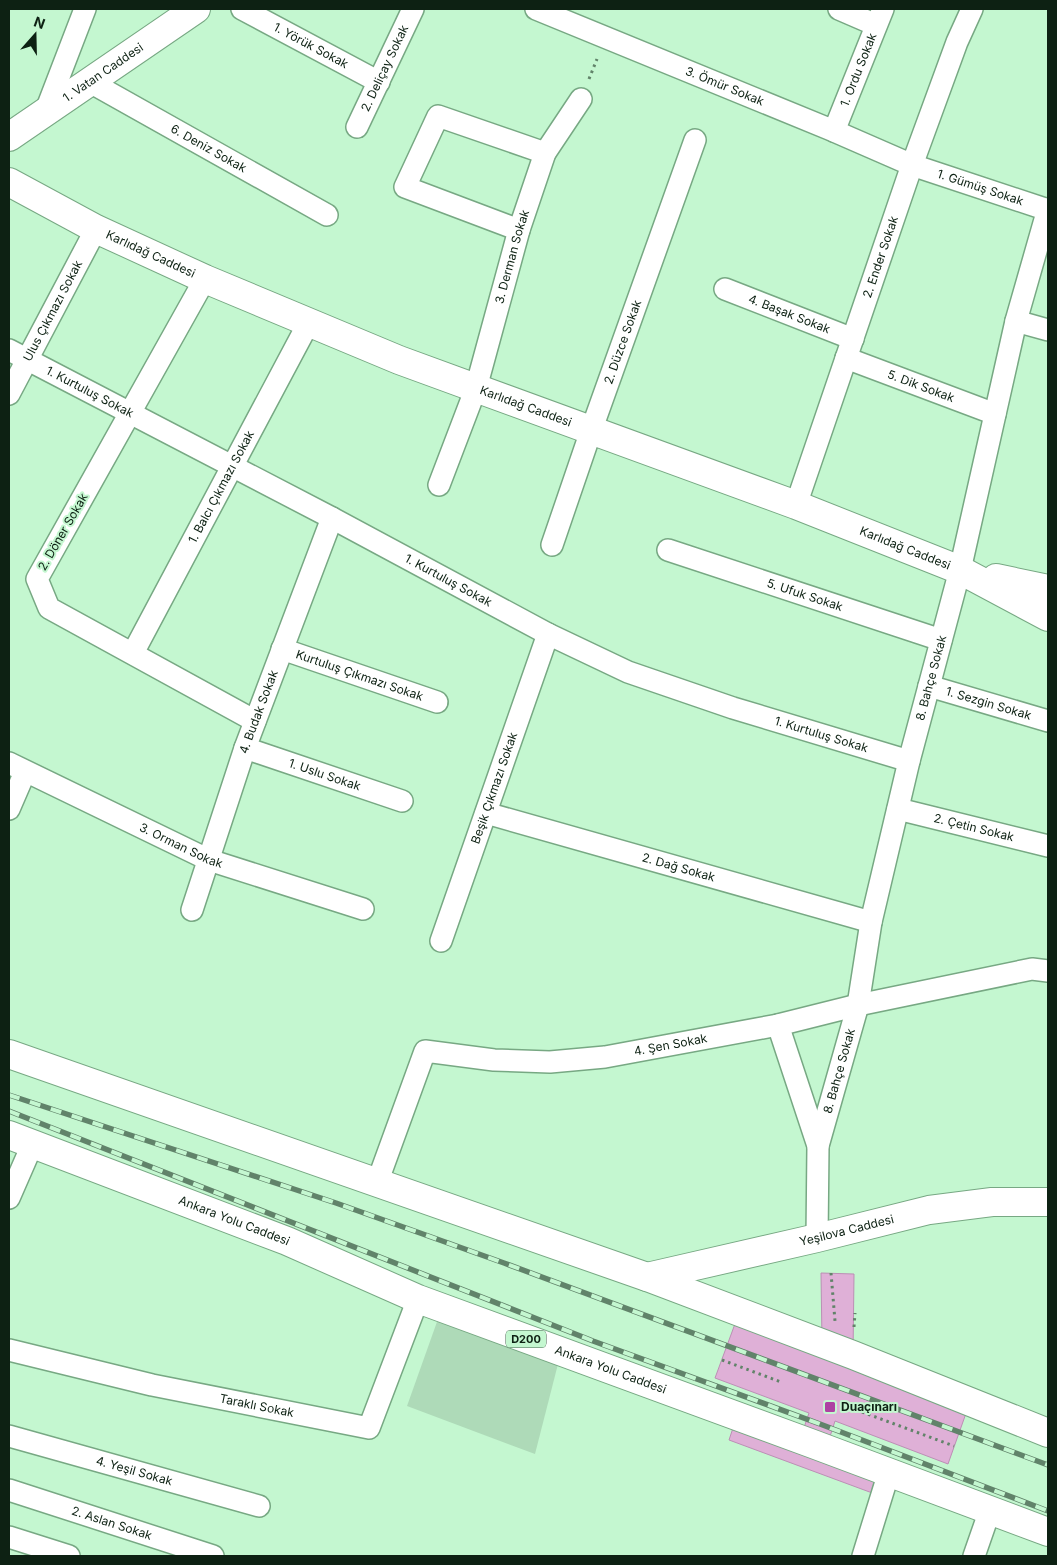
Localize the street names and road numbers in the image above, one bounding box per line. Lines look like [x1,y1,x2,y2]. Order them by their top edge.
street label: 1. Yörük Sokak [271,19,351,71]
street label: 2. Deliçay Sokak [357,22,412,114]
street label: 1. Ordu Sokak [837,30,880,109]
street label: 1. Vatan Caddesi [60,39,146,105]
street label: 3. Ömür Sokak [683,63,767,109]
street label: 6. Deniz Sokak [168,121,250,176]
street label: 1. Gümüş Sokak [935,166,1026,208]
street label: 3. Derman Sokak [491,207,532,305]
street label: 2. Ender Sokak [859,214,901,300]
street label: Karlıdağ Caddesi [104,227,198,281]
street label: Ulus Çıkmazı Sokak [20,257,85,364]
street label: 4. Başak Sokak [746,291,833,337]
street label: 2. Düzce Sokak [600,297,644,386]
street label: 1. Kurtuluş Sokak [44,363,137,421]
street label: 5. Dik Sokak [886,366,957,405]
street label: Karlıdağ Caddesi [478,382,574,429]
street label: 1. Balcı Çıkmazı Sokak [185,427,257,546]
street label: 2. Döner Sokak [34,490,91,573]
street label: Karlıdağ Caddesi [858,523,953,573]
street label: 1. Kurtuluş Sokak [402,550,495,610]
street label: 5. Ufuk Sokak [765,575,845,614]
street label: 8. Bahçe Sokak [912,633,949,722]
street label: Kurtuluş Çıkmazı Sokak [294,646,426,704]
street label: 4. Budak Sokak [236,668,281,755]
street label: 1. Sezgin Sokak [944,683,1033,723]
street label: 1. Kurtuluş Sokak [773,713,870,755]
street label: Beşik Çıkmazı Sokak [467,730,520,846]
street label: 1. Uslu Sokak [287,755,363,794]
street label: 2. Çetin Sokak [932,810,1016,844]
street label: 3. Orman Sokak [137,819,225,871]
street label: 2. Dağ Sokak [640,850,717,885]
street label: 8. Bahçe Sokak [820,1026,858,1115]
street label: 4. Şen Sokak [633,1030,709,1059]
street label: Ankara Yolu Caddesi [177,1192,292,1248]
street label: Yeşilova Caddesi [798,1211,895,1249]
road number: D200 [506,1330,546,1348]
street label: Ankara Yolu Caddesi [553,1342,669,1397]
street label: Taraklı Sokak [218,1391,296,1420]
street label: 4. Yeşil Sokak [94,1453,175,1489]
street label: 2. Aslan Sokak [70,1503,154,1543]

